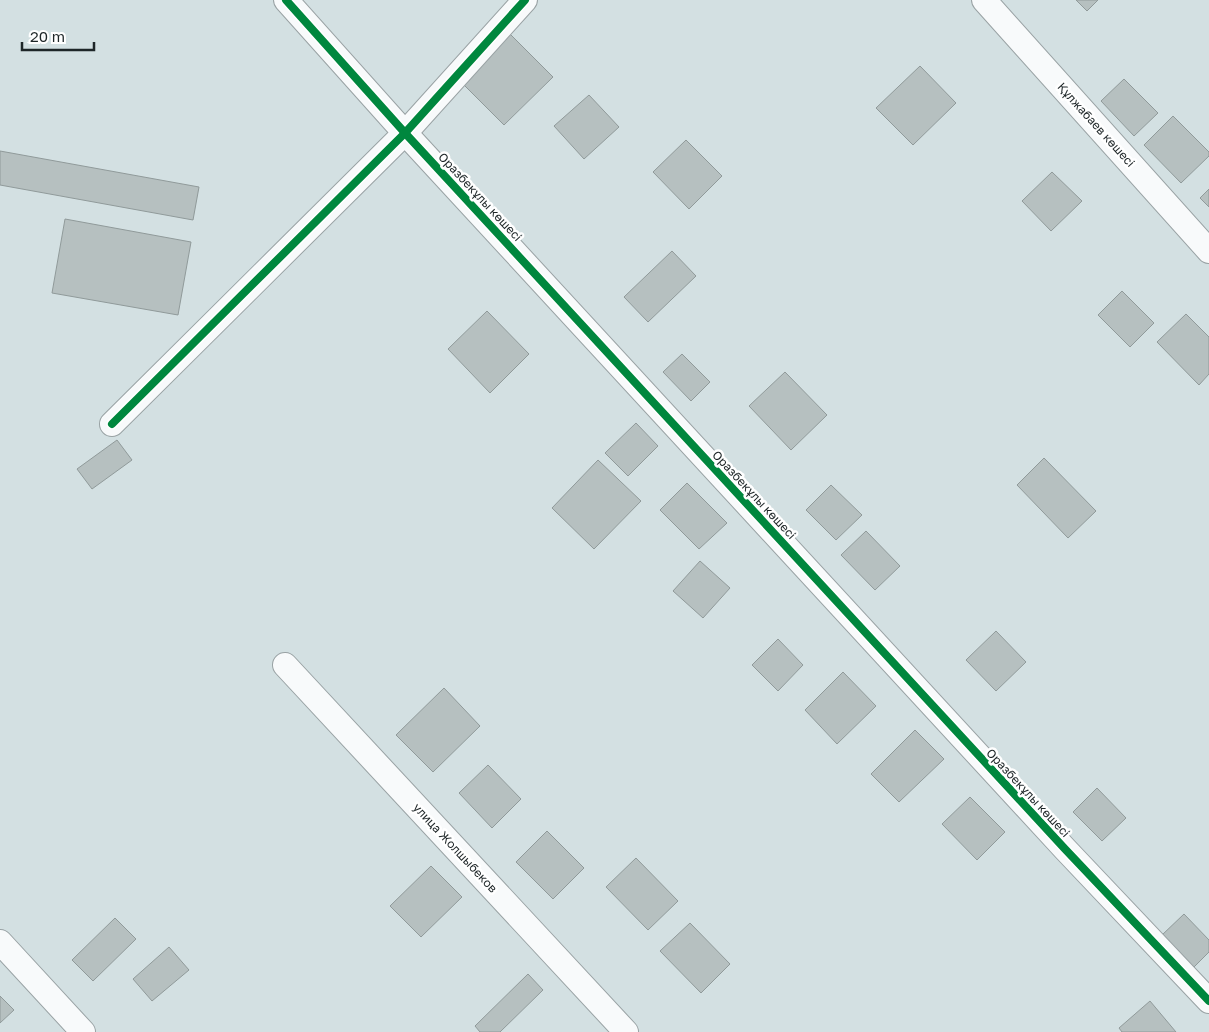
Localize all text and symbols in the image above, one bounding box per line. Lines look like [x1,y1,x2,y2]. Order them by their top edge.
scale bar [22,20,95,52]
text: 20 m [30,27,65,45]
street label: Құлжабаев көшесі [1054,79,1138,170]
street label: Оразбекұлы көшесі [435,149,525,244]
street label: Оразбекұлы көшесі [709,447,799,542]
street label: Оразбекұлы көшесі [983,745,1073,840]
street label: улица Жолшыбеков [410,800,501,896]

